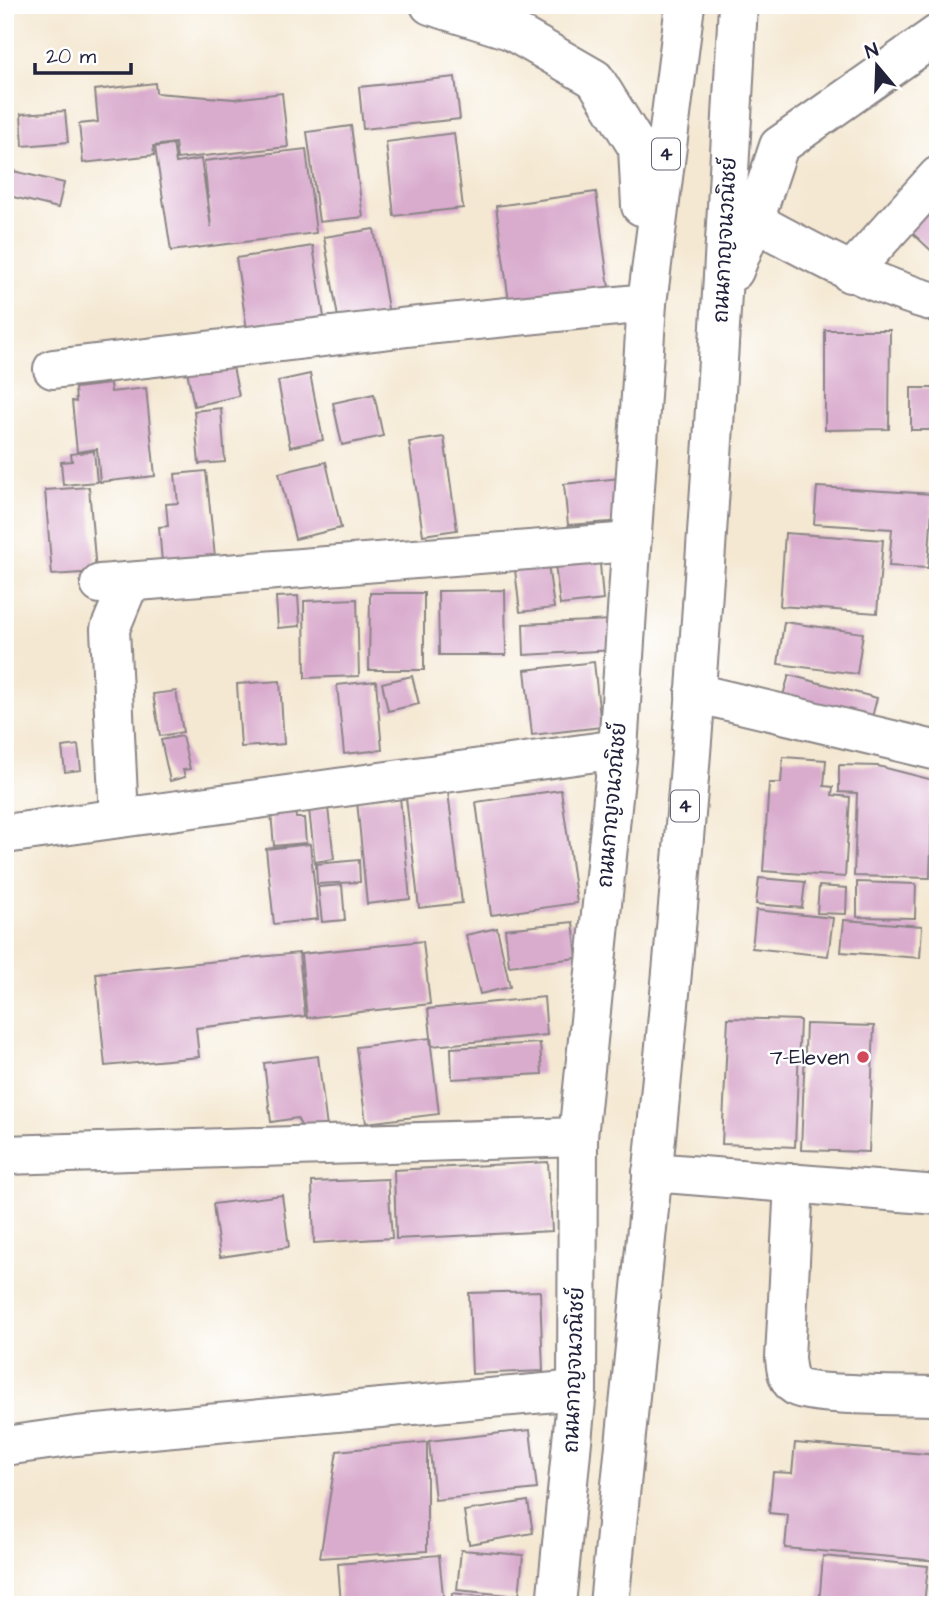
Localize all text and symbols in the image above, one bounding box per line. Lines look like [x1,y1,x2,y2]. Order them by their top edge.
scale bar [35,32,131,76]
north arrow [842,32,912,102]
text: N [862,37,882,66]
text: 20 m [46,42,97,71]
road number: 4 [652,138,680,170]
street label: ถนนกาญจนวณิชย์ [706,156,744,324]
street label: ถนนกาญจนวณิชย์ [590,721,634,889]
road number: 4 [671,790,699,821]
place label: 7-Eleven [770,1043,849,1072]
marker: 7-Eleven [855,1049,871,1065]
street label: ถนนกาญจนวณิชย์ [557,1286,591,1454]

